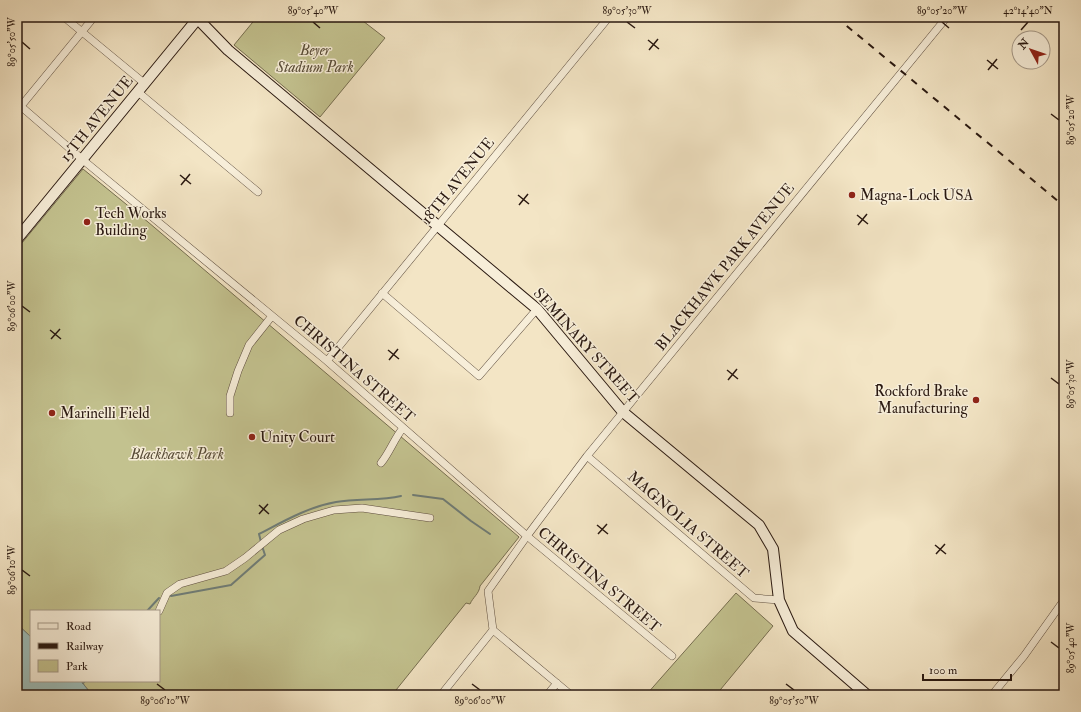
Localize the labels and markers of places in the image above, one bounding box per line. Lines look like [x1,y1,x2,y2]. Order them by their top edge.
place label: Magna-Lock USA [860,186,974,205]
marker: Magna-Lock USA [847,190,857,200]
place label: Tech Works Building [95,204,166,240]
marker: Tech Works Building [82,217,92,227]
place label: Rockford Brake Manufacturing [874,382,969,418]
marker: Rockford Brake Manufacturing [971,395,981,405]
place label: Marinelli Field [60,404,150,423]
marker: Marinelli Field [47,408,57,418]
place label: Unity Court [260,428,335,447]
marker: Unity Court [247,432,257,442]

